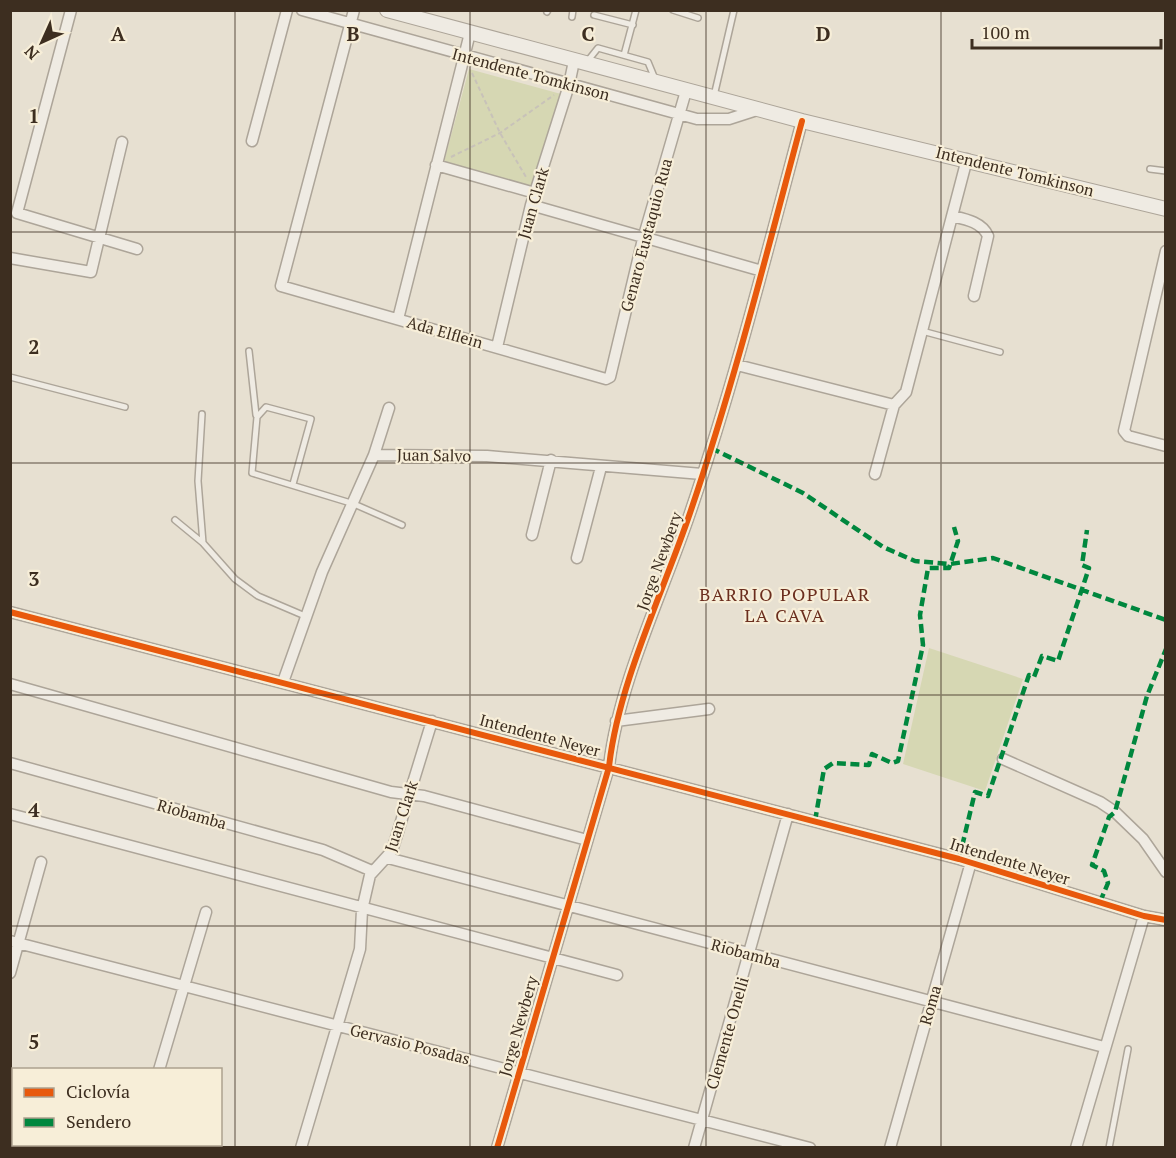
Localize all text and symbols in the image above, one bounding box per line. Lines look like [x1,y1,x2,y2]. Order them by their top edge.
north arrow [12,12,72,72]
scale bar [972,12,1161,50]
text: A [111,20,126,47]
text: B [347,20,360,47]
text: C [581,20,595,47]
text: D [816,20,830,47]
text: 100 m [981,20,1030,44]
text: N [19,41,43,65]
street label: Intendente Tomkinson [450,42,613,106]
text: 1 [28,102,40,129]
street label: Intendente Tomkinson [934,141,1097,201]
street label: Genaro Eustaquio Rua [615,156,677,314]
street label: Juan Clark [512,164,554,241]
street label: Ada Elflein [404,311,486,353]
text: 2 [28,333,40,360]
street label: Juan Salvo [397,443,471,467]
street label: Jorge Newbery [631,508,687,613]
text: 3 [28,565,40,592]
district label: BARRIO POPULAR LA CAVA [699,582,871,627]
street label: Intendente Neyer [477,708,604,762]
street label: Juan Clark [379,777,423,854]
street label: Riobamba [155,794,229,834]
text: 4 [28,796,40,823]
street label: Intendente Neyer [947,832,1074,890]
street label: Riobamba [709,933,783,973]
street label: Jorge Newbery [493,972,543,1079]
street label: Clemente Onelli [700,974,754,1092]
street label: Roma [914,982,946,1028]
street label: Gervasio Posadas [348,1018,472,1070]
text: 5 [28,1028,40,1055]
legend [12,1068,222,1146]
text: Ciclovía [66,1079,130,1103]
text: Sendero [66,1109,131,1133]

